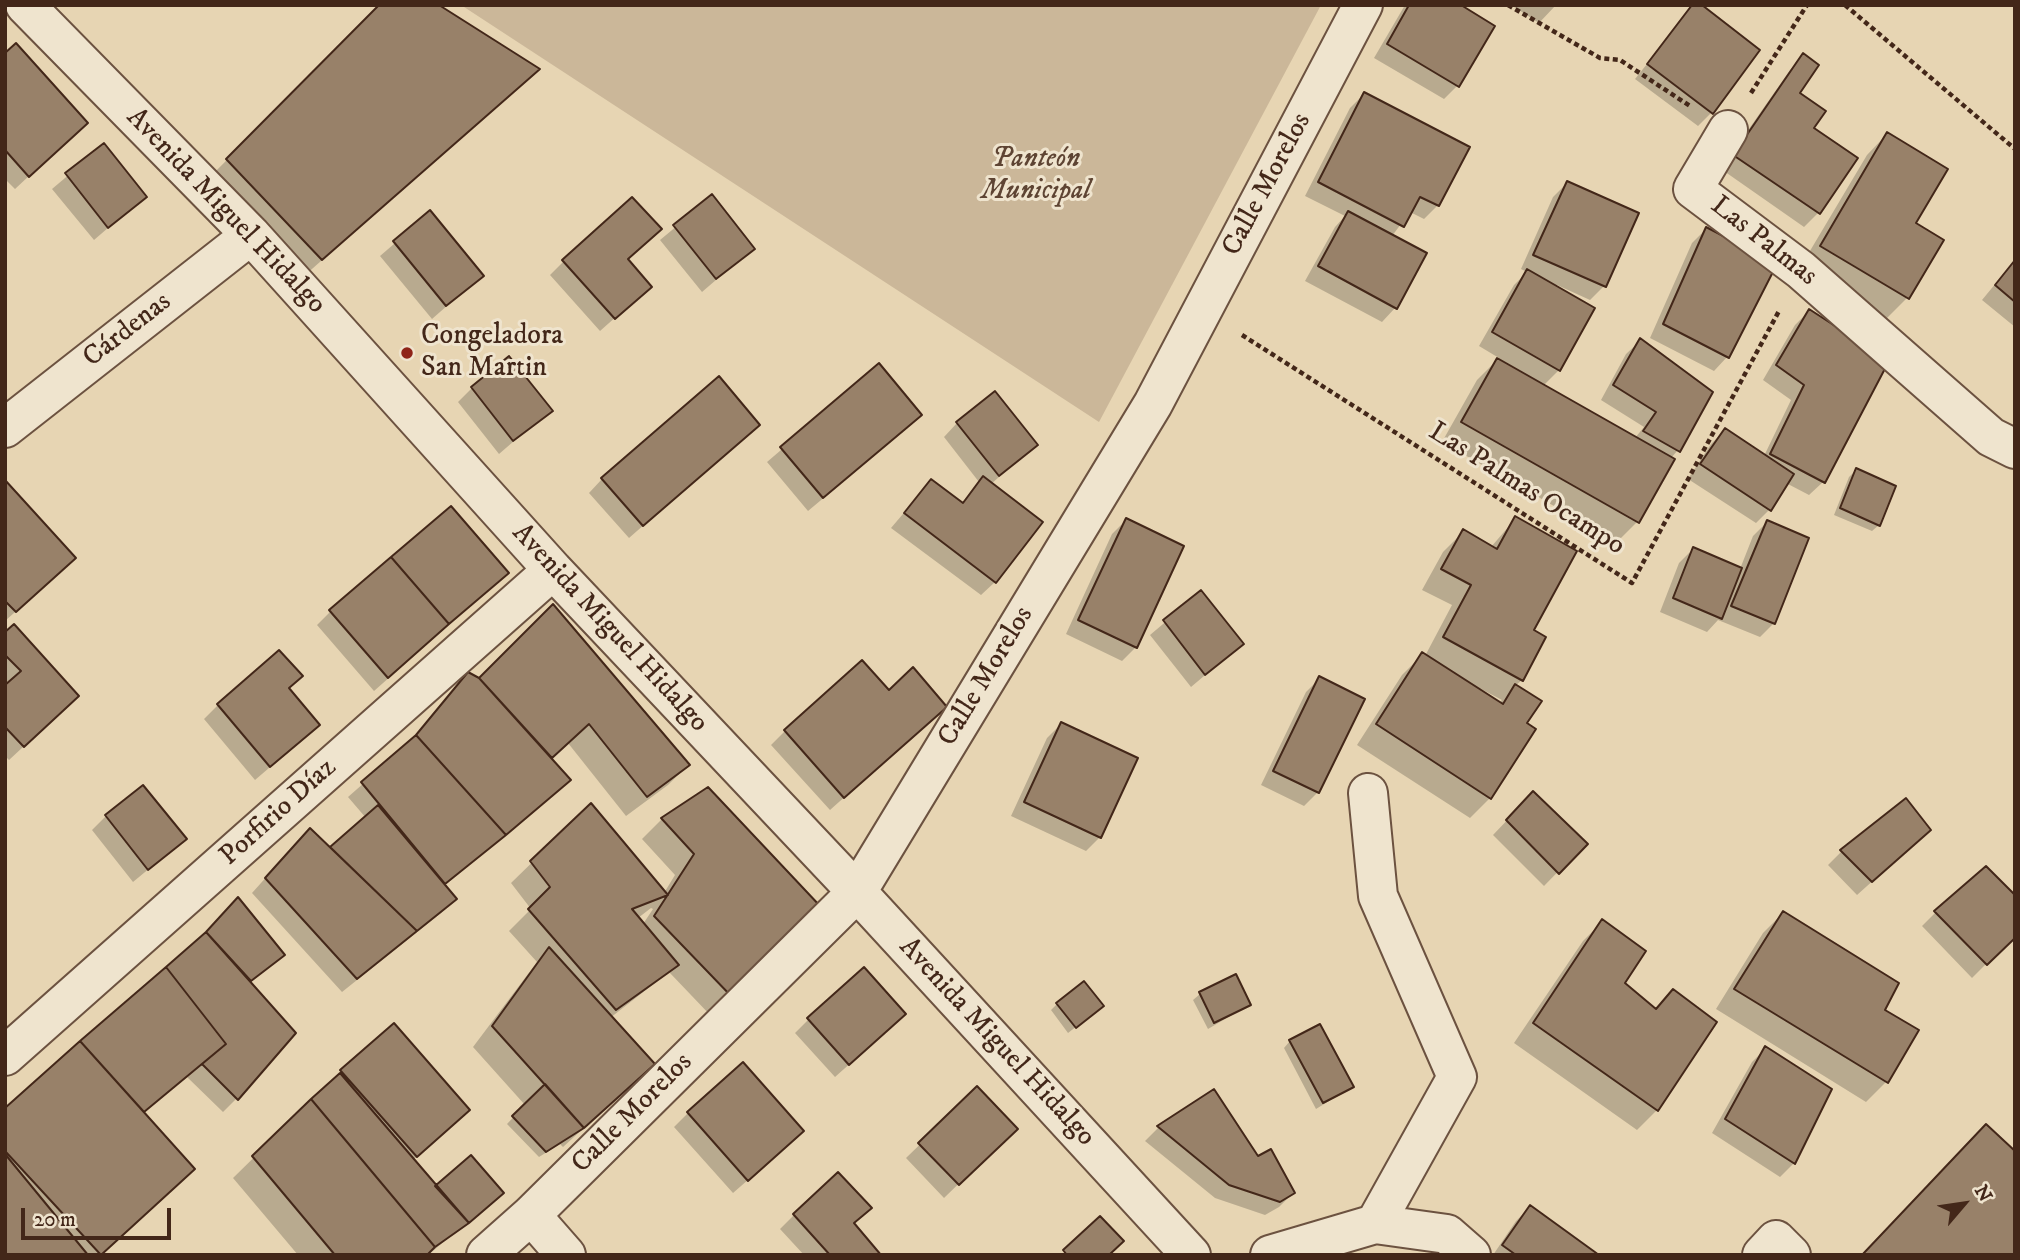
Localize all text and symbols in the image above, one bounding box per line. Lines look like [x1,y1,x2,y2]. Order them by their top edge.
street label: Avenida Miguel Hidalgo [118,102,332,322]
street label: Calle Morelos [1216,108,1320,262]
park label: Panteón Municipal [981,143,1091,209]
street label: Las Palmas [1703,190,1823,294]
street label: Cárdenas [77,286,179,376]
place label: Congeladora San Martin [421,320,563,386]
marker: Congeladora San Martin [399,345,415,361]
street label: Las Palmas Ocampo [1422,416,1630,564]
street label: Avenida Miguel Hidalgo [504,518,714,740]
street label: Calle Morelos [932,601,1042,753]
street label: Porfirio Díaz [214,752,344,874]
street label: Avenida Miguel Hidalgo [891,932,1101,1154]
street label: Calle Morelos [566,1047,700,1181]
north arrow [1929,1169,1999,1239]
text: N [1969,1181,1997,1206]
scale bar [24,1194,175,1238]
text: 20 m [34,1207,76,1233]

